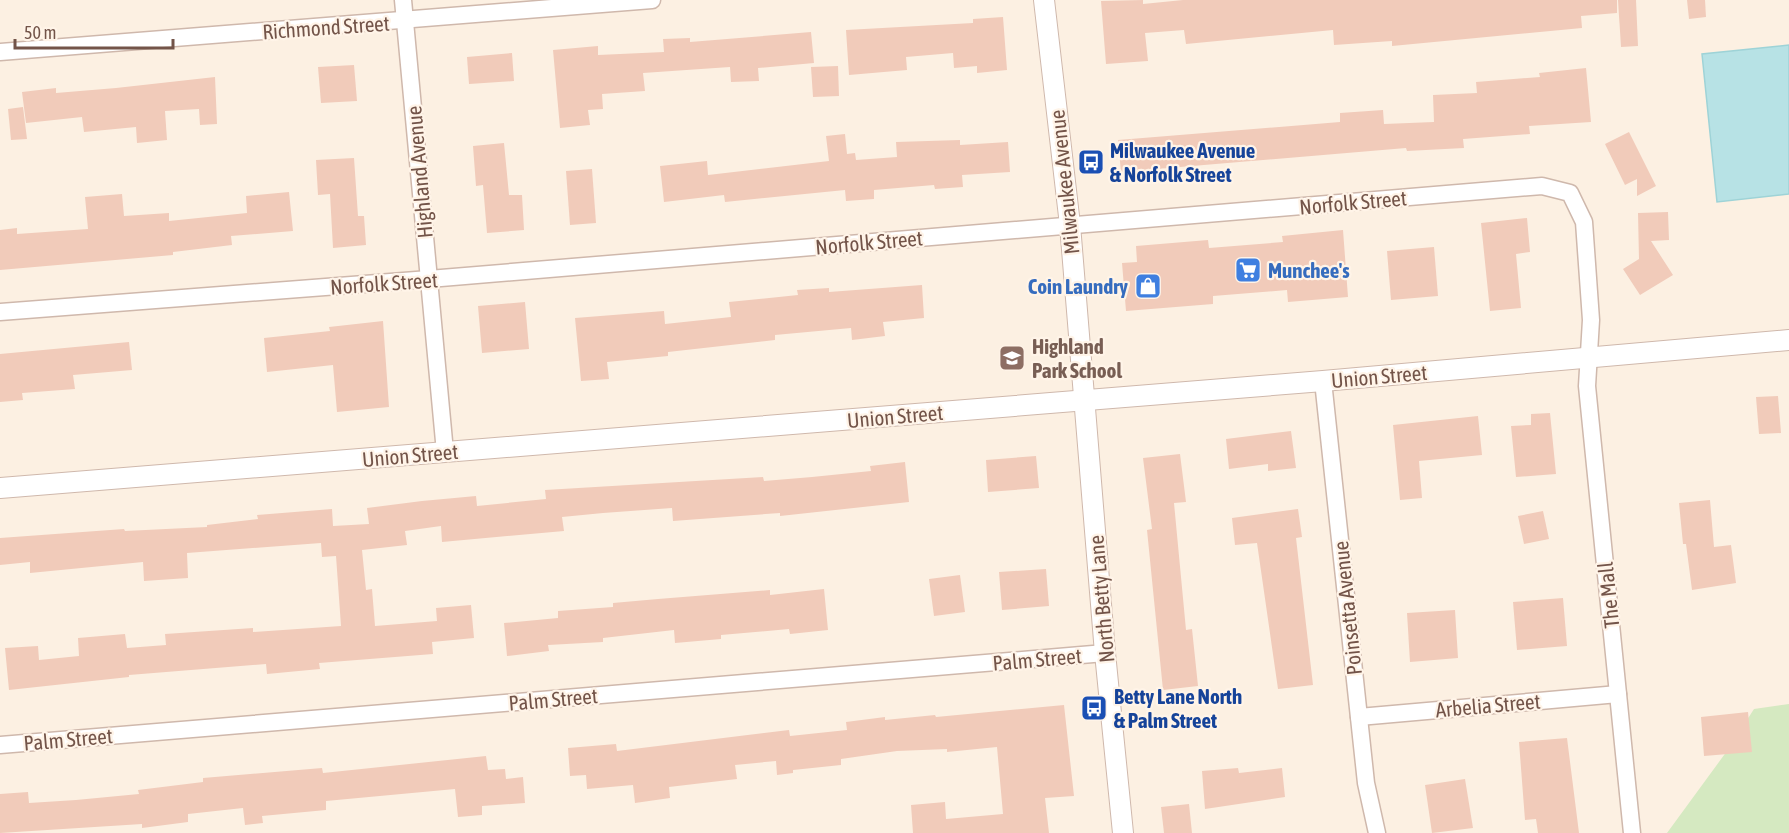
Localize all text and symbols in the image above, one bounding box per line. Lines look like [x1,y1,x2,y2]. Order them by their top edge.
street label: Richmond Street [262,11,390,43]
scale bar [15,12,172,50]
text: 50 m [24,22,56,43]
street label: Highland Avenue [401,105,437,239]
street label: Milwaukee Avenue [1044,109,1084,255]
place label: Milwaukee Avenue & Norfolk Street [1110,138,1255,186]
bus stop icon: Milwaukee Avenue & Norfolk Street [1076,147,1106,177]
street label: Norfolk Street [1298,185,1408,219]
street label: Norfolk Street [814,225,924,259]
supermarket icon: Munchee's [1233,255,1263,285]
place label: Munchee's [1268,258,1350,282]
street label: Norfolk Street [329,267,439,299]
shop icon: Coin Laundry [1133,271,1163,301]
place label: Coin Laundry [1028,274,1128,298]
place label: Highland Park School [1032,334,1122,382]
school or university icon: Highland Park School [997,343,1027,373]
street label: Union Street [1330,360,1428,392]
street label: Union Street [846,400,944,432]
street label: Union Street [361,439,459,471]
street label: North Betty Lane [1083,534,1119,664]
street label: Poinsetta Avenue [1328,540,1366,676]
street label: The Mall [1593,560,1623,629]
street label: Palm Street [991,643,1083,675]
street label: Palm Street [507,683,599,715]
place label: Betty Lane North & Palm Street [1114,684,1242,732]
street label: Arbelia Street [1435,688,1541,722]
bus stop icon: Betty Lane North & Palm Street [1079,693,1109,723]
street label: Palm Street [22,723,114,755]

